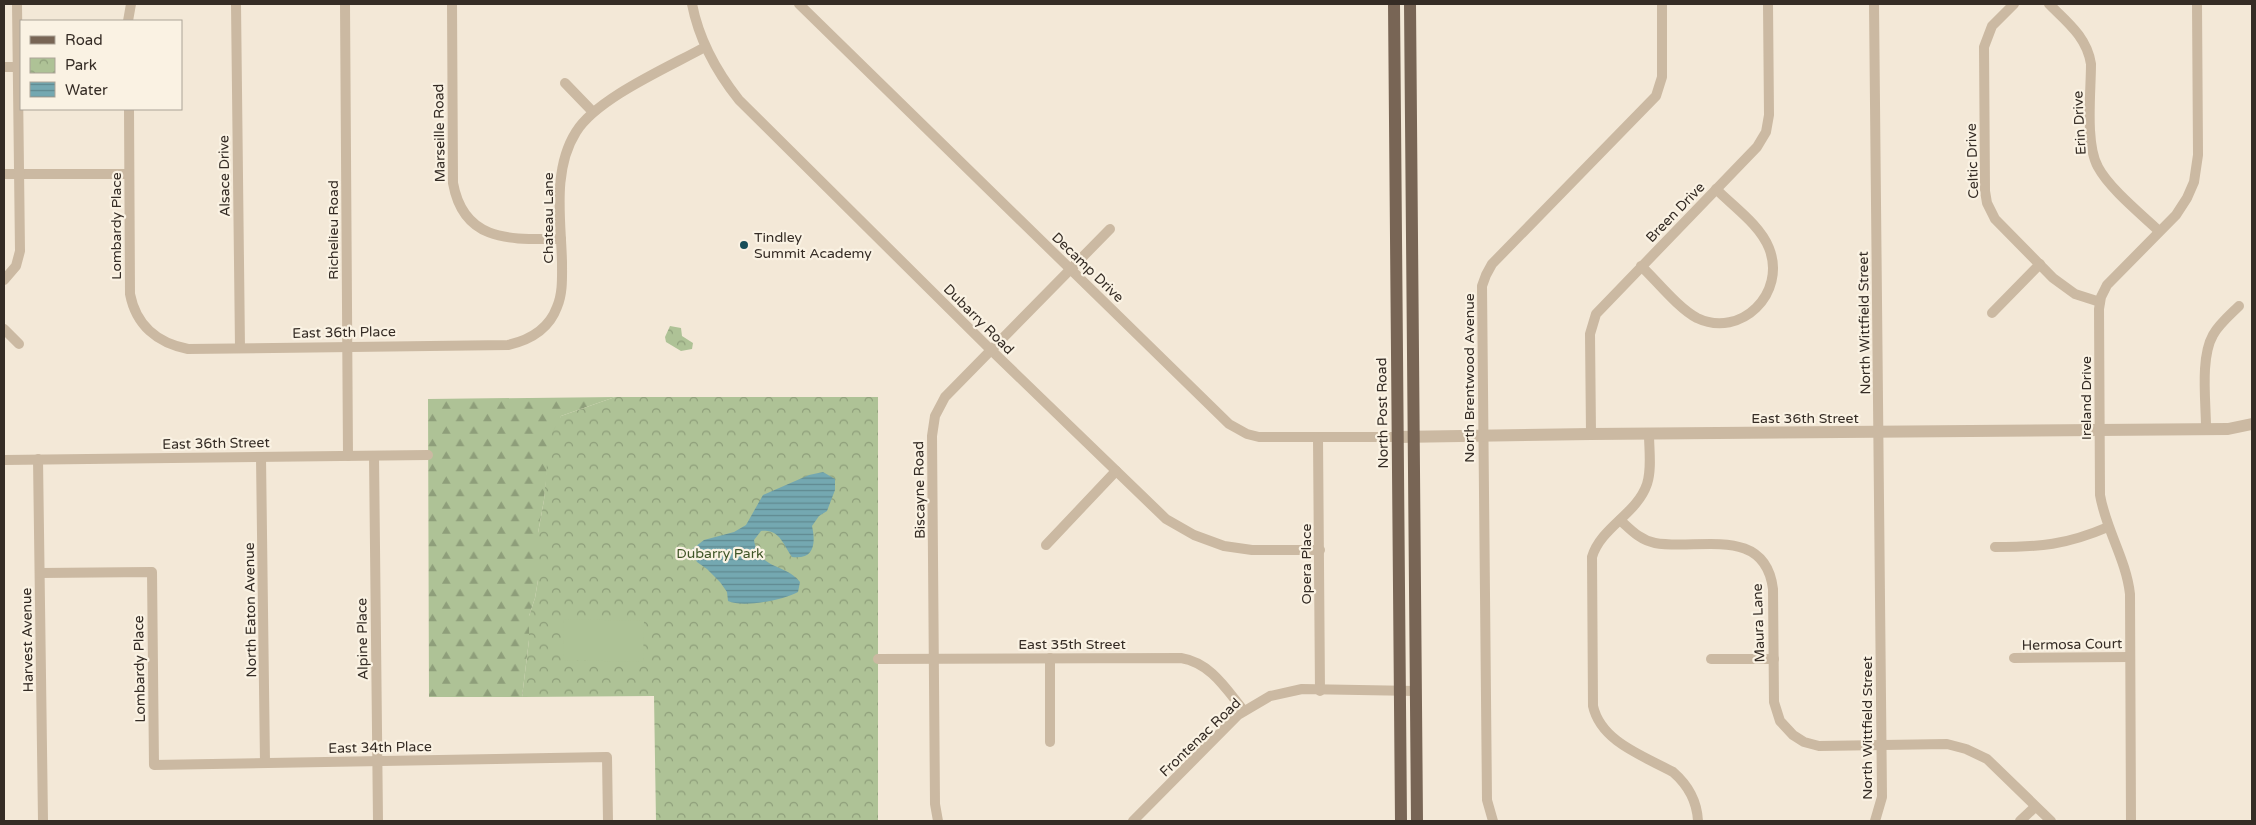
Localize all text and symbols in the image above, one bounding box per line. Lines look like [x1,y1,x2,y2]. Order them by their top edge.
legend [20,20,182,110]
text: Road [65,31,103,49]
text: Park [65,56,97,74]
text: Water [65,81,108,99]
street label: Marseille Road [430,84,449,182]
street label: Erin Drive [2069,90,2090,156]
street label: Celtic Drive [1963,123,1982,199]
street label: Alsace Drive [215,135,234,217]
street label: Lombardy Place [108,172,125,280]
street label: Chateau Lane [540,172,557,264]
street label: Breen Drive [1642,179,1708,246]
street label: Richelieu Road [325,180,342,280]
place label: Tindley Summit Academy [754,229,872,262]
street label: Decamp Drive [1048,229,1127,306]
marker: Tindley Summit Academy [738,239,750,251]
street label: North Wittfield Street [1855,250,1874,395]
street label: Dubarry Road [940,281,1017,358]
street label: North Brentwood Avenue [1461,293,1478,463]
street label: East 36th Place [292,323,396,342]
street label: Ireland Drive [2078,356,2095,440]
street label: North Post Road [1373,357,1392,469]
street label: East 36th Street [1751,410,1859,427]
street label: East 36th Street [162,434,271,453]
street label: Biscayne Road [910,441,929,539]
street label: Opera Place [1298,523,1315,604]
street label: North Eaton Avenue [241,542,260,678]
park label: Dubarry Park [676,545,764,562]
street label: Maura Lane [1749,583,1768,663]
street label: Harvest Avenue [18,587,37,693]
street label: Alpine Place [353,598,372,680]
street label: Lombardy Place [130,615,149,723]
street label: Hermosa Court [2022,635,2123,654]
street label: East 35th Street [1018,636,1126,653]
street label: North Wittfield Street [1859,656,1876,800]
street label: Frontenac Road [1156,694,1244,780]
street label: East 34th Place [328,738,432,757]

